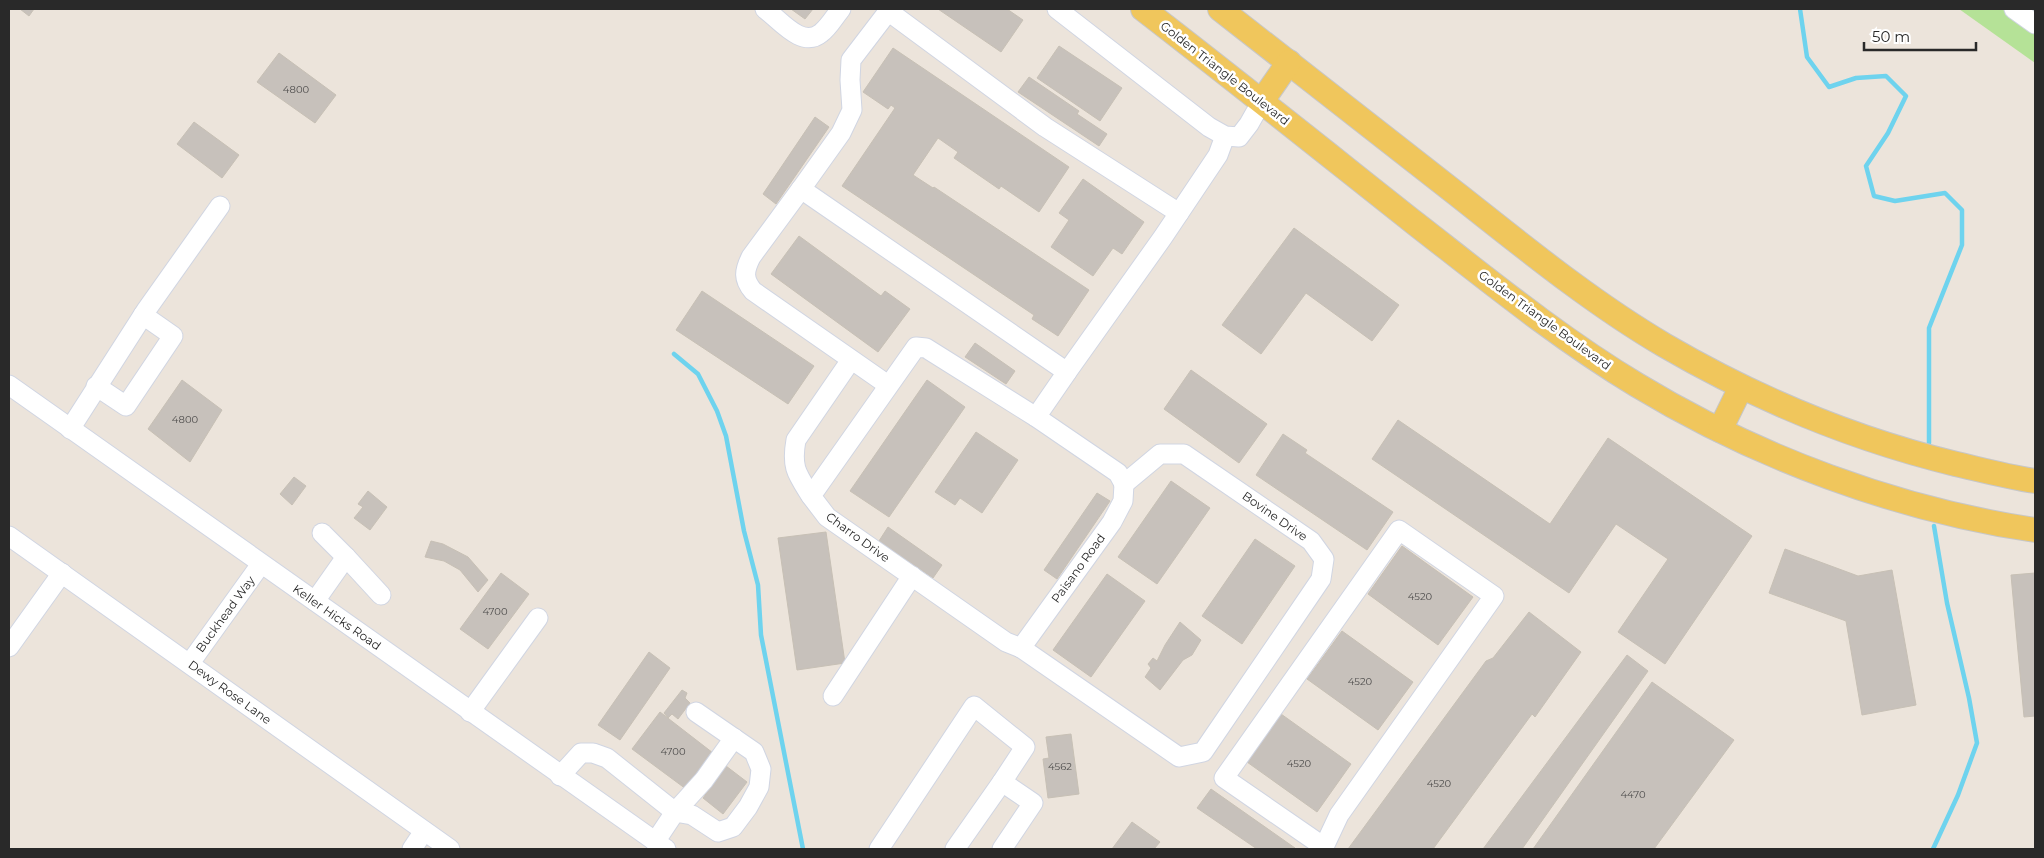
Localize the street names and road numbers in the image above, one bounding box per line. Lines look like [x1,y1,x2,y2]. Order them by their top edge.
street label: Golden Triangle Boulevard [1158,18,1292,128]
street label: Golden Triangle Boulevard [1476,267,1614,373]
street label: Bovine Drive [1240,488,1310,544]
street label: Charro Drive [823,509,893,565]
street label: Paisano Road [1048,530,1108,606]
street label: Buckhead Way [192,573,258,655]
street label: Keller Hicks Road [290,581,384,653]
street label: Dewy Rose Lane [185,657,275,727]

